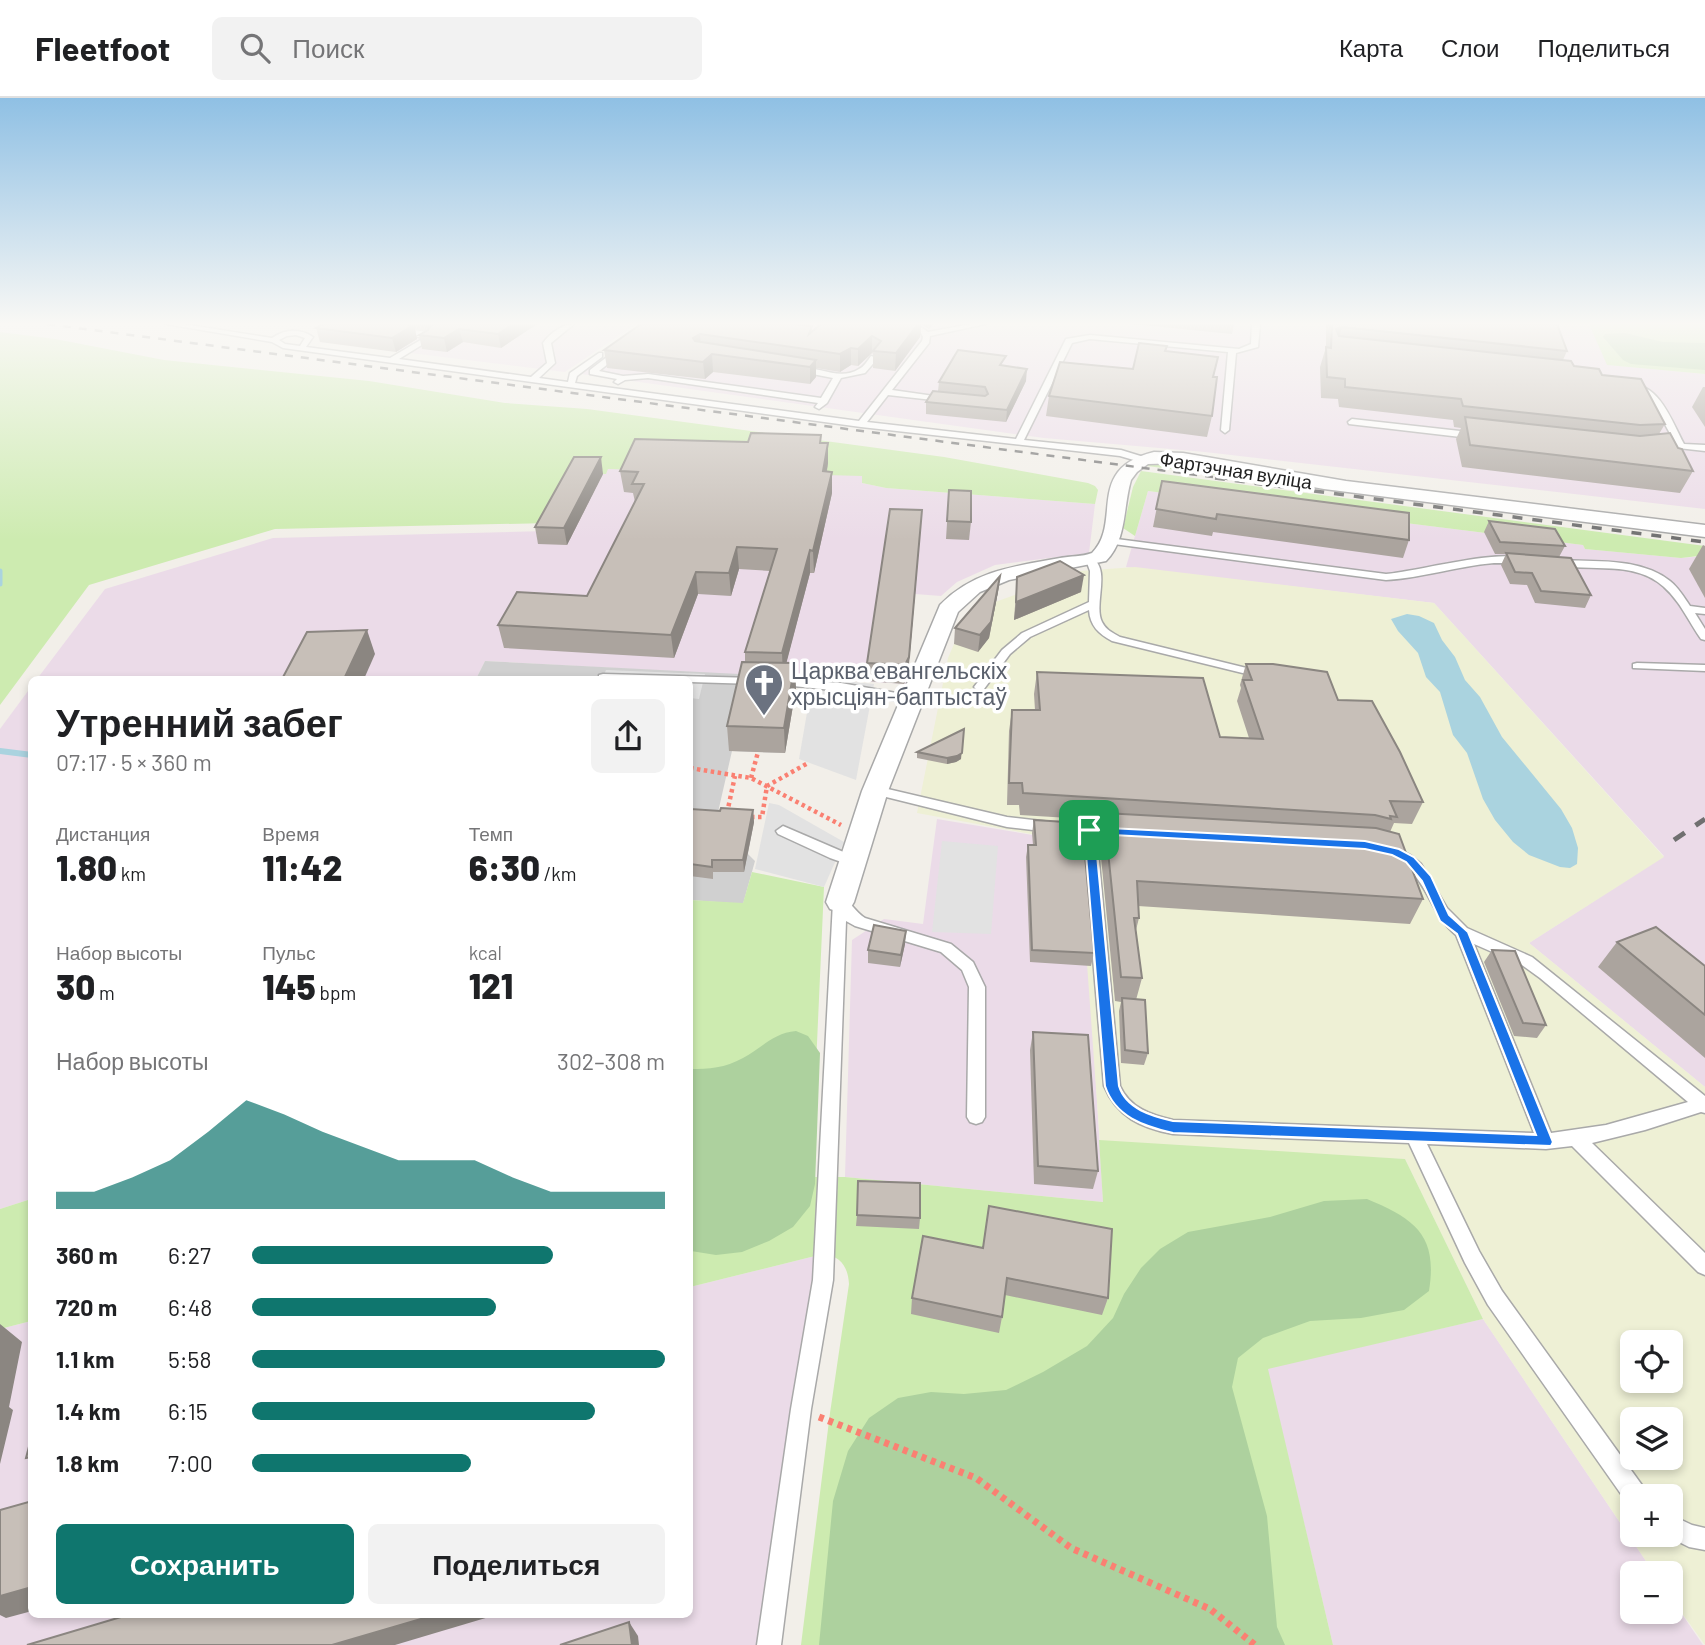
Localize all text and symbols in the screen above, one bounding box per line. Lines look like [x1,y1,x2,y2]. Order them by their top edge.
search box [212,17,702,80]
text: Fleetfoot [35,28,170,68]
icon: search [236,29,274,67]
text: Поиск [292,32,364,63]
text: Карта [1339,33,1403,62]
text: Слои [1441,33,1499,62]
text: Поделиться [1537,33,1670,62]
street label: Фартэчная вуліца [1158,447,1314,493]
place label: Царква евангельскіх хрысціян-баптыстаў [791,656,1008,710]
church icon: Царква евангельскіх хрысціян-баптыстаў [743,662,785,717]
text: Утренний забег [56,699,343,745]
button: share [591,699,665,773]
text: 07:17 · 5 × 360 m [56,748,212,776]
pin [1059,800,1119,860]
icon: arrive [1070,811,1108,849]
text: Дистанция [56,822,150,845]
text: Время [262,822,320,845]
text: Темп [469,822,513,845]
text: 1.80 [56,846,117,888]
text: 11:42 [262,846,342,888]
text: 6:30 [469,846,540,888]
text: km [117,862,146,885]
text: /km [540,862,577,885]
text: Набор высоты [56,941,182,964]
text: Пульс [262,941,316,964]
text: kcal [469,941,502,964]
text: 121 [469,964,513,1006]
text: 30 [56,965,95,1007]
text: 145 [262,965,316,1007]
text: m [95,981,115,1004]
text: bpm [316,981,356,1004]
text: Набор высоты [56,1047,209,1075]
text: 302–308 m [557,1047,665,1075]
text: 360 m [56,1241,118,1269]
text: 6:27 [168,1241,211,1269]
text: 720 m [56,1293,117,1321]
text: 6:48 [168,1293,212,1321]
map controls [1620,1330,1683,1624]
button: locate [1620,1330,1683,1393]
text: 1.1 km [56,1345,115,1373]
text: 5:58 [168,1345,211,1373]
text: 1.4 km [56,1397,120,1425]
text: 6:15 [168,1397,208,1425]
button: layers [1620,1407,1683,1470]
text: 1.8 km [56,1449,119,1477]
text: 7:00 [168,1449,213,1477]
button: + [1620,1484,1683,1547]
button: Сохранить [56,1524,354,1604]
button: Поделиться [368,1524,665,1604]
button: − [1620,1561,1683,1624]

